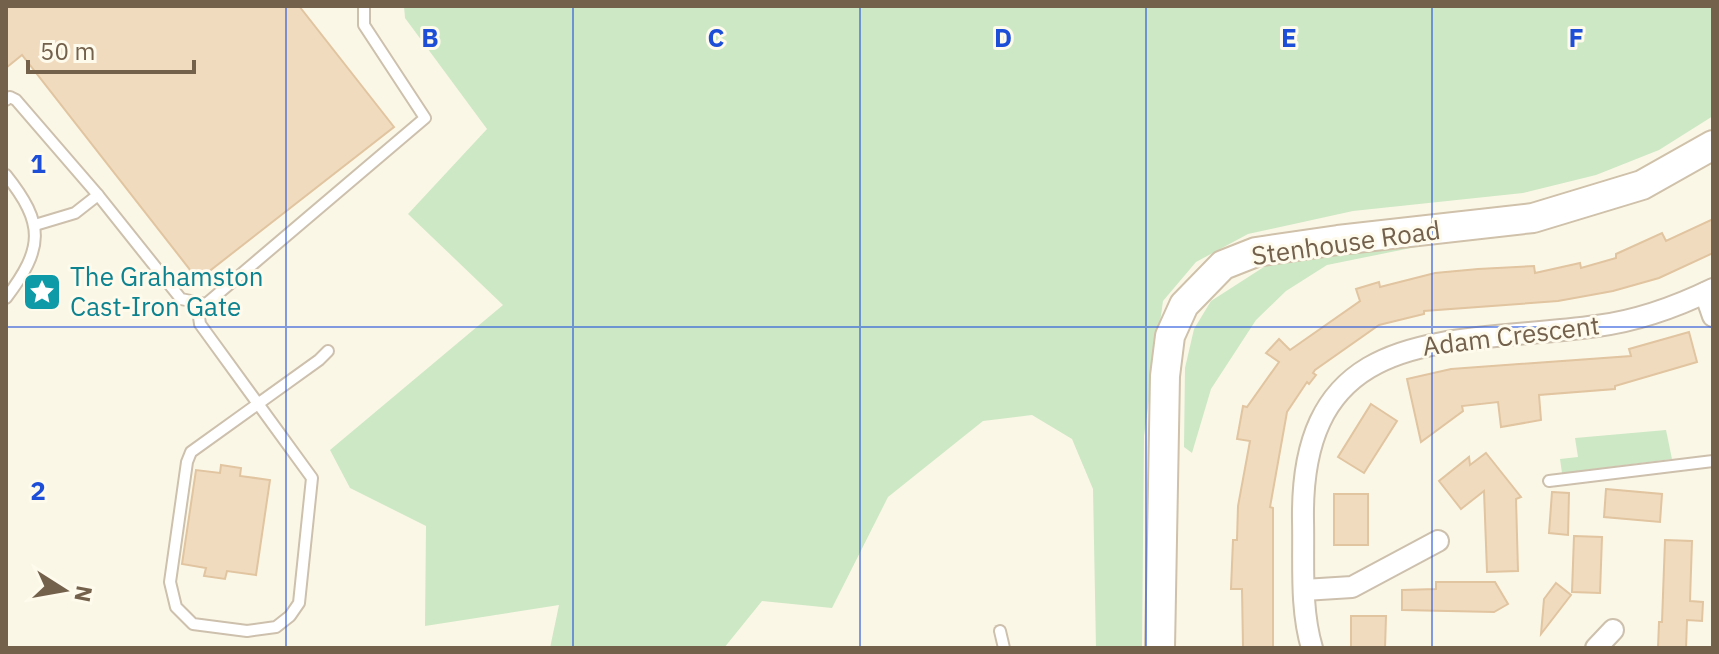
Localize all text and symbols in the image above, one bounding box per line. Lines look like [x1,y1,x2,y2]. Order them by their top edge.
text: B [421,20,439,54]
text: C [708,20,725,54]
text: D [994,20,1012,54]
text: E [1281,20,1297,54]
text: F [1568,20,1584,54]
scale bar [28,24,194,74]
text: 50 m [40,35,95,67]
text: 1 [30,146,46,180]
street label: Stenhouse Road [1249,212,1442,272]
place label: The Grahamston Cast-Iron Gate [70,259,264,323]
place icon: The Grahamston Cast-Iron Gate [21,271,63,313]
street label: Adam Crescent [1420,307,1601,363]
text: 2 [30,473,46,507]
north arrow [24,550,104,630]
text: N [68,583,100,605]

